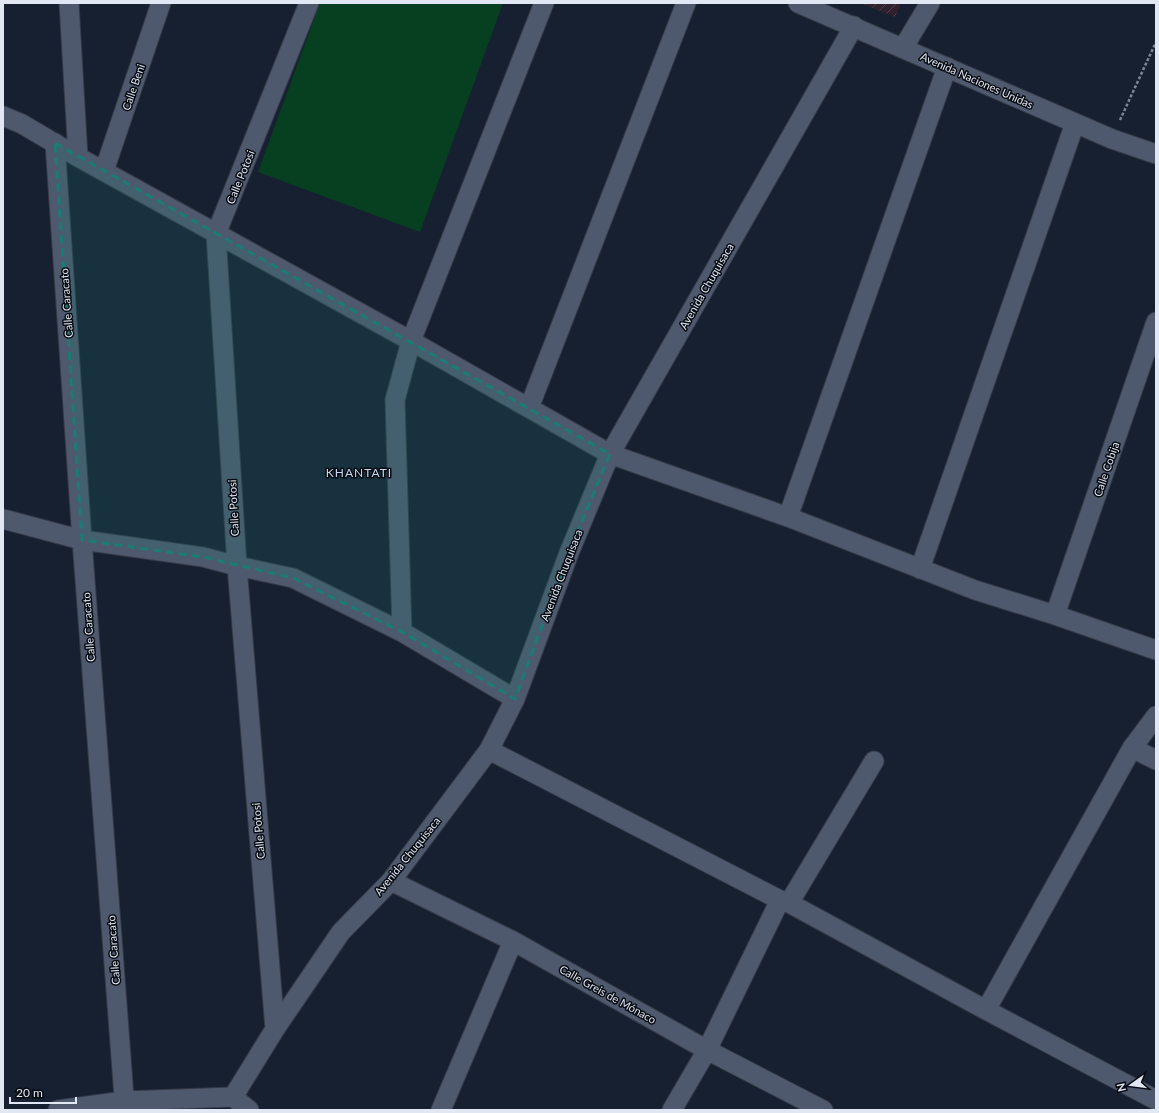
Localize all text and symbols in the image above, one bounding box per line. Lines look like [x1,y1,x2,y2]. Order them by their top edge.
street label: Avenida Naciones Unidas [919,49,1036,111]
street label: Calle Beni [119,62,147,112]
street label: Calle Potosi [223,148,257,206]
street label: Avenida Chuquisaca [676,241,736,331]
street label: Calle Caracato [57,268,75,338]
street label: Calle Cobija [1091,440,1121,498]
district label: KHANTATI [326,465,392,480]
street label: Calle Potosi [225,479,241,537]
street label: Avenida Chuquisaca [538,527,584,623]
street label: Calle Caracato [79,592,97,662]
street label: Calle Potosi [249,802,267,860]
street label: Avenida Chuquisaca [371,814,443,898]
street label: Calle Caracato [104,915,122,985]
street label: Calle Greis de Mónaco [557,962,659,1026]
north arrow [1111,1065,1151,1105]
scale bar [10,1079,76,1105]
text: N [1113,1082,1128,1093]
text: 20 m [16,1085,43,1100]

